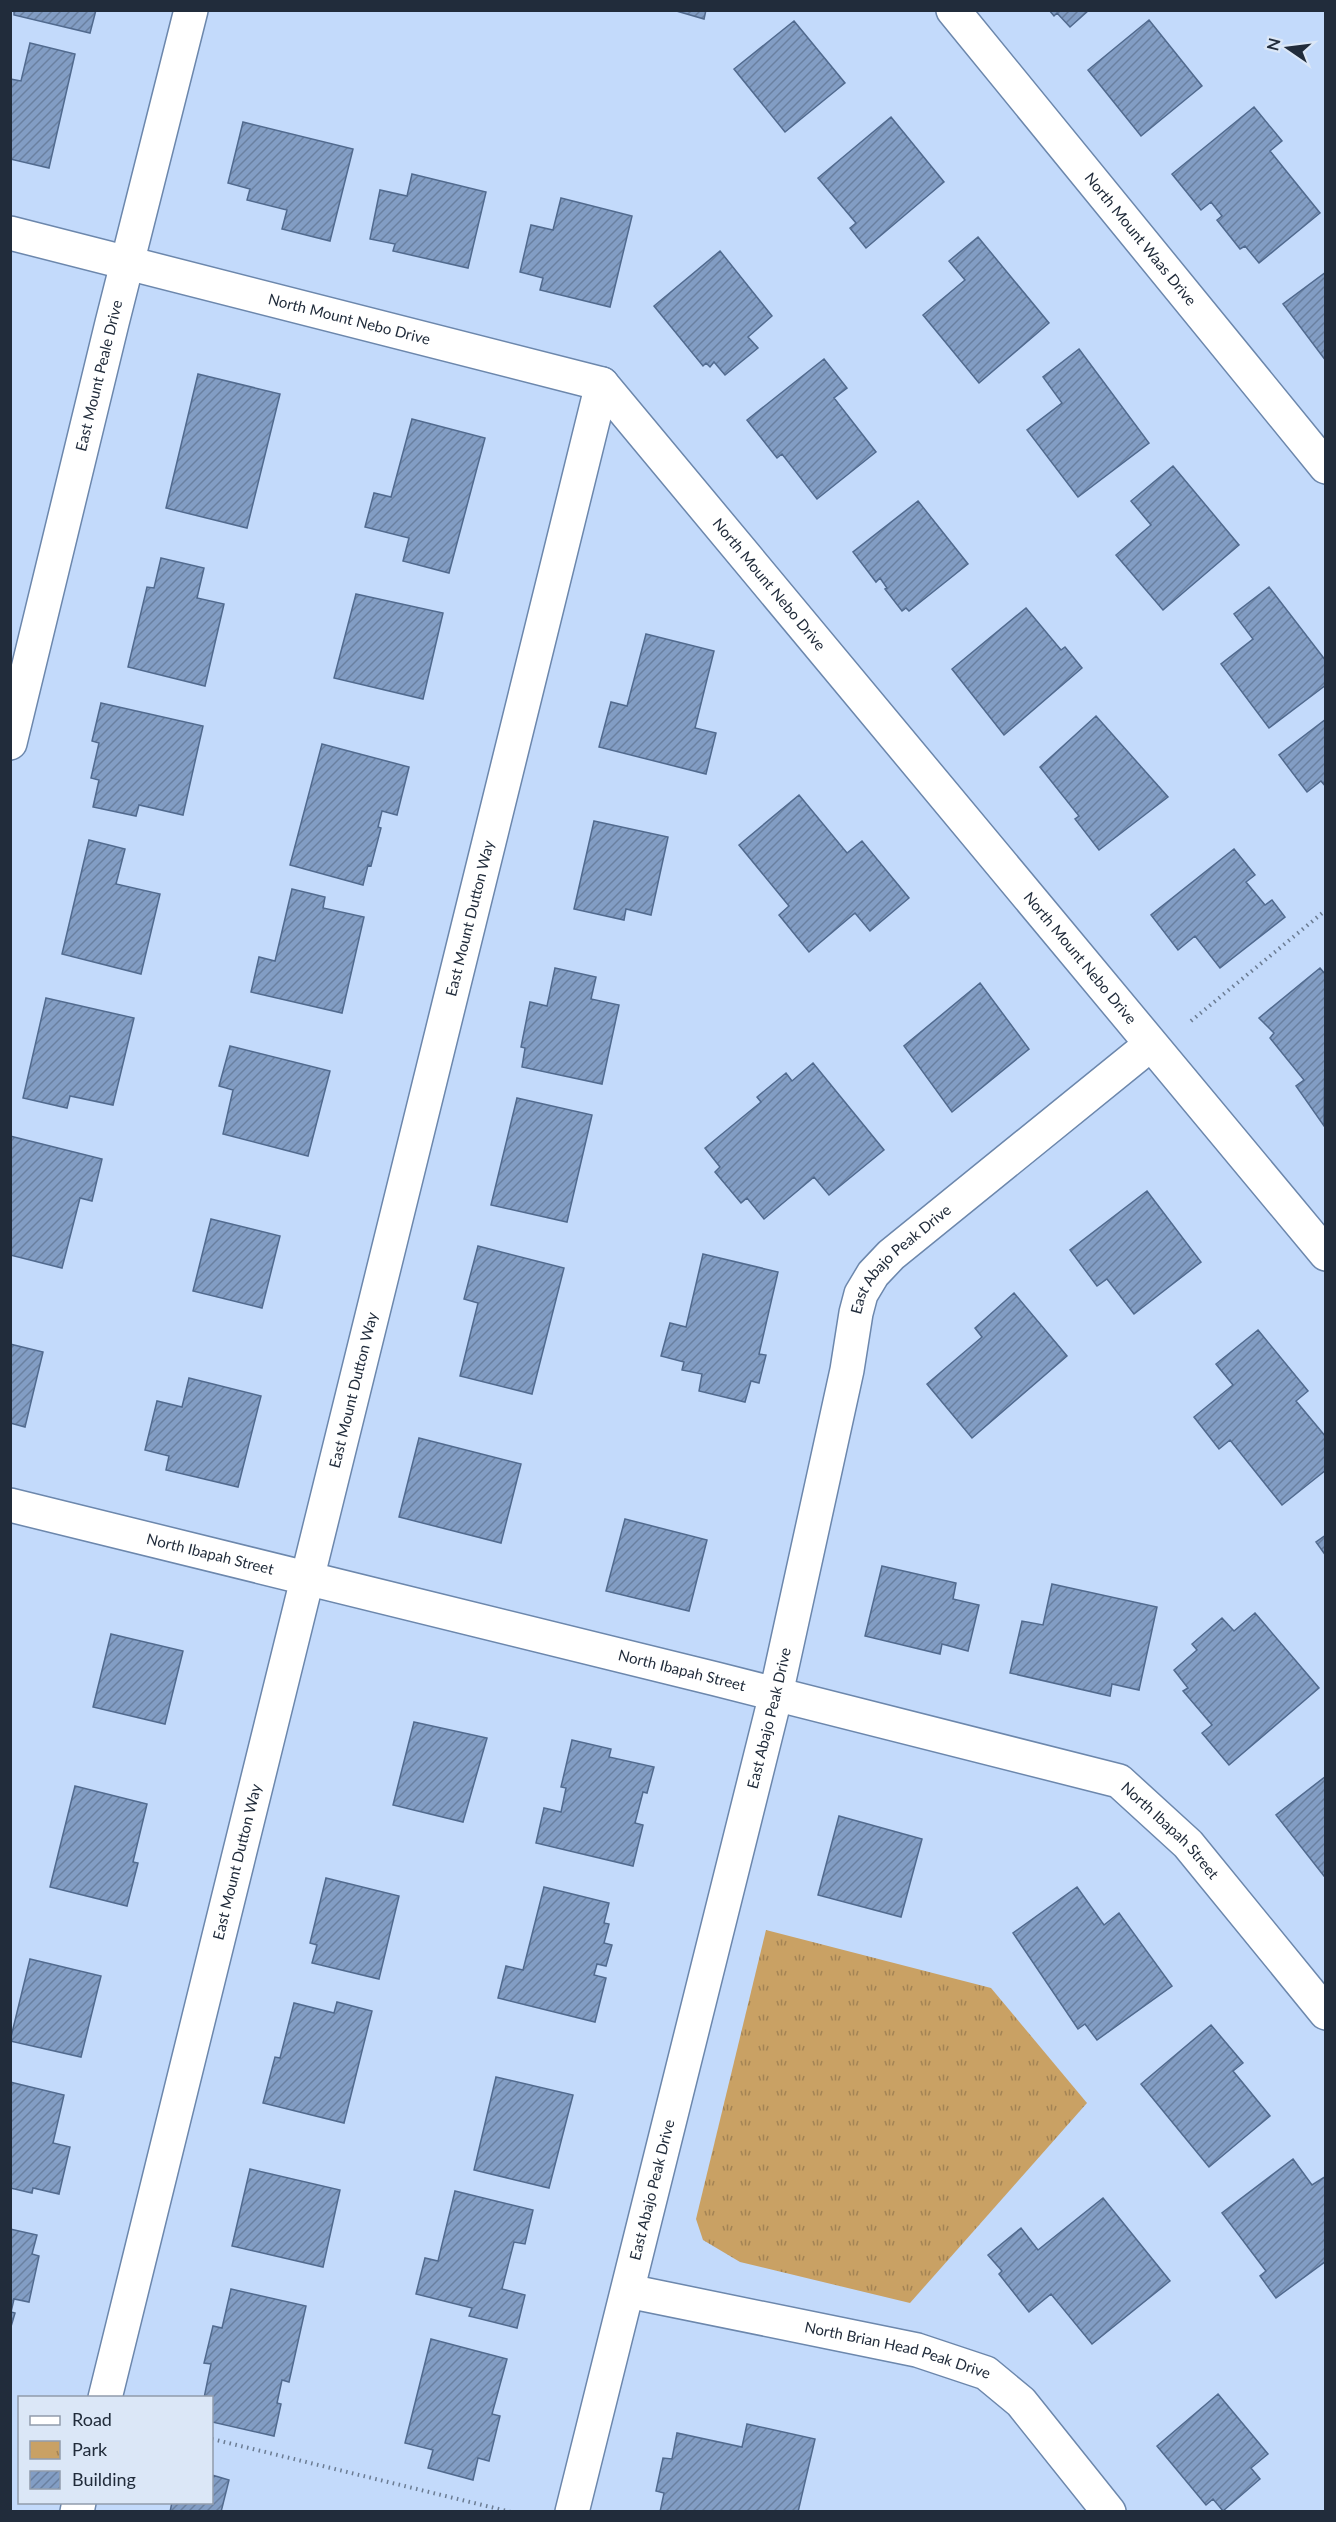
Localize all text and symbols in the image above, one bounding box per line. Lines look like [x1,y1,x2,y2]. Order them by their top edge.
north arrow [1258,18,1318,78]
text: N [1262,36,1284,53]
street label: North Mount Waas Drive [1081,169,1201,309]
street label: North Mount Nebo Drive [266,289,432,348]
street label: East Mount Peale Drive [71,298,125,453]
street label: North Mount Nebo Drive [710,514,830,654]
street label: East Mount Dutton Way [441,838,497,998]
street label: North Mount Nebo Drive [1020,888,1141,1027]
street label: East Abajo Peak Drive [846,1200,954,1316]
street label: East Mount Dutton Way [325,1310,381,1470]
street label: North Ibapah Street [145,1529,276,1578]
street label: North Ibapah Street [617,1645,748,1694]
street label: East Abajo Peak Drive [743,1646,794,1790]
street label: North Ibapah Street [1118,1778,1223,1883]
street label: East Mount Dutton Way [208,1782,264,1942]
street label: East Abajo Peak Drive [625,2117,678,2262]
street label: North Brian Head Peak Drive [803,2317,993,2382]
legend [18,2396,213,2504]
text: Road [72,2408,112,2430]
text: Park [72,2438,108,2460]
text: Building [72,2468,136,2490]

